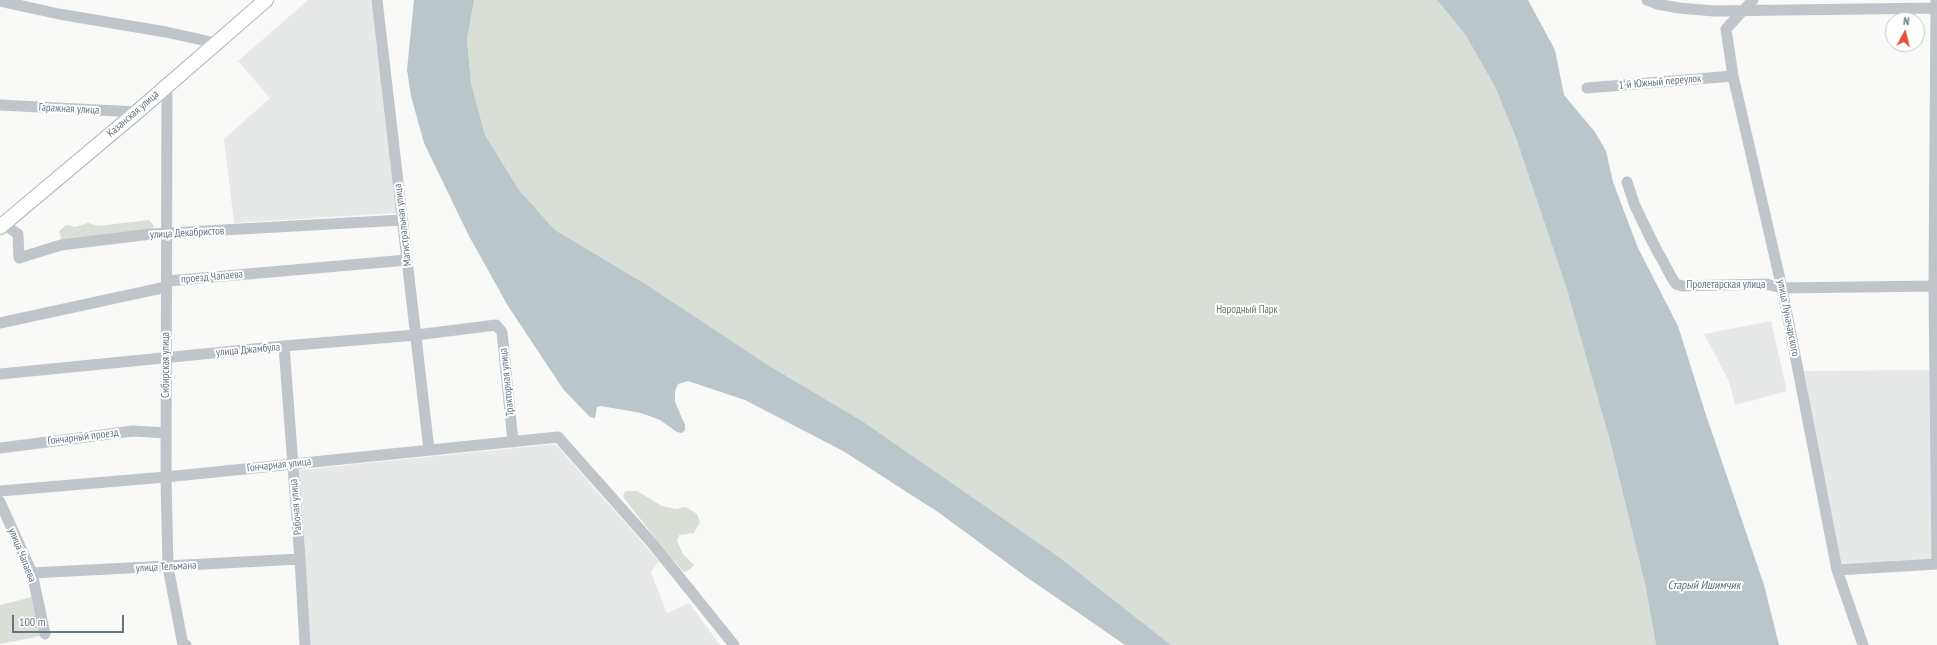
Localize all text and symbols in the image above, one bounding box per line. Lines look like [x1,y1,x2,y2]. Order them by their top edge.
north arrow [1885,12,1925,52]
text: N [1903,14,1910,28]
street label: 1-й Южный переулок [1618,72,1702,92]
street label: Казанская улица [104,88,162,140]
street label: Гаражная улица [38,101,100,117]
street label: Магистральная улица [391,183,415,267]
street label: улица Декабристов [149,224,225,242]
street label: проезд Чапаева [180,268,244,286]
street label: Пролетарская улица [1687,278,1765,292]
street label: улица Луначарского [1774,278,1802,358]
park label: Народный Парк [1216,303,1278,317]
street label: Сибирская улица [159,332,173,398]
street label: улица Джамбула [215,341,281,359]
street label: Тракторная улица [497,347,517,417]
street label: Гончарный проезд [47,426,119,448]
street label: Гончарная улица [246,455,312,475]
street label: Рабочая улица [287,478,305,536]
street label: улица Чапаева [5,526,39,584]
street label: улица Тельмана [135,559,197,575]
water label: Старый Ишимчик [1668,579,1740,593]
scale bar [14,607,126,633]
text: 100 m [19,614,46,629]

